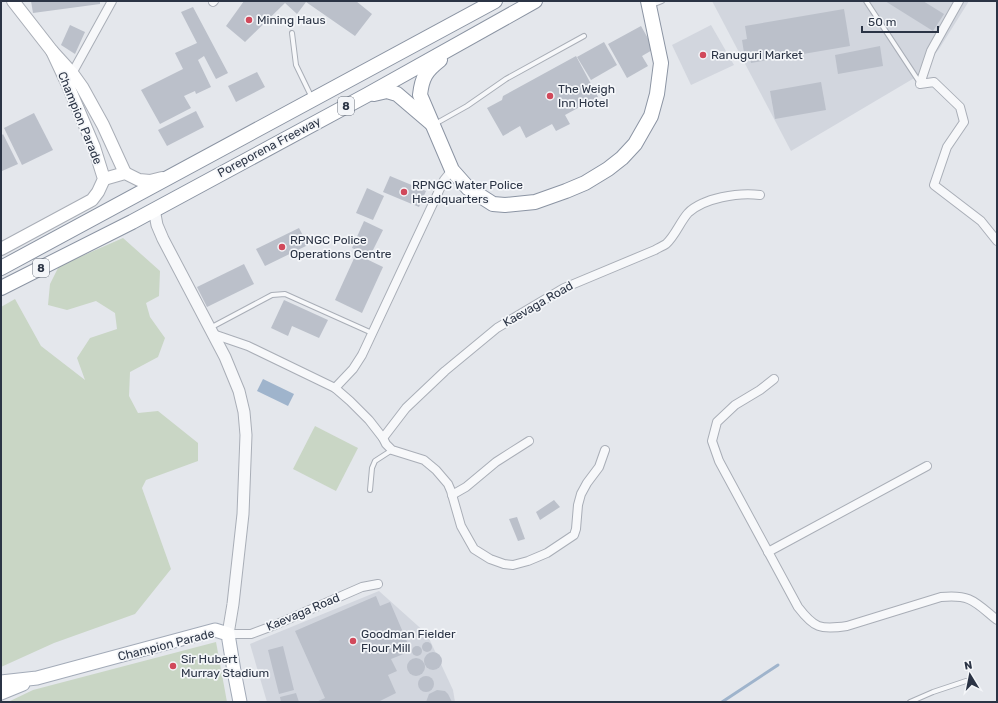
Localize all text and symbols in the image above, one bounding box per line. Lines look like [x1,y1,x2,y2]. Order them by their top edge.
scale bar [862,8,938,34]
place label: Mining Haus [257,13,326,27]
marker: Mining Haus [244,15,254,25]
text: 50 m [868,15,896,29]
place label: Ranuguri Market [711,48,803,62]
marker: Ranuguri Market [698,50,708,60]
street label: Champion Parade [55,70,105,167]
place label: The Weigh Inn Hotel [558,82,615,110]
marker: The Weigh Inn Hotel [545,91,555,101]
road number: 8 [338,97,354,115]
street label: Poreporena Freeway [215,114,323,180]
place label: RPNGC Water Police Headquarters [412,178,523,206]
marker: RPNGC Water Police Headquarters [399,187,409,197]
place label: RPNGC Police Operations Centre [290,233,392,261]
marker: RPNGC Police Operations Centre [277,242,287,252]
road number: 8 [33,259,49,277]
street label: Kaevaga Road [501,278,575,330]
street label: Kaevaga Road [264,590,342,634]
street label: Champion Parade [116,626,216,664]
place label: Goodman Fielder Flour Mill [361,627,456,655]
marker: Goodman Fielder Flour Mill [348,636,358,646]
place label: Sir Hubert Murray Stadium [181,652,269,680]
north arrow [950,655,990,695]
text: N [963,659,973,673]
marker: Sir Hubert Murray Stadium [168,661,178,671]

